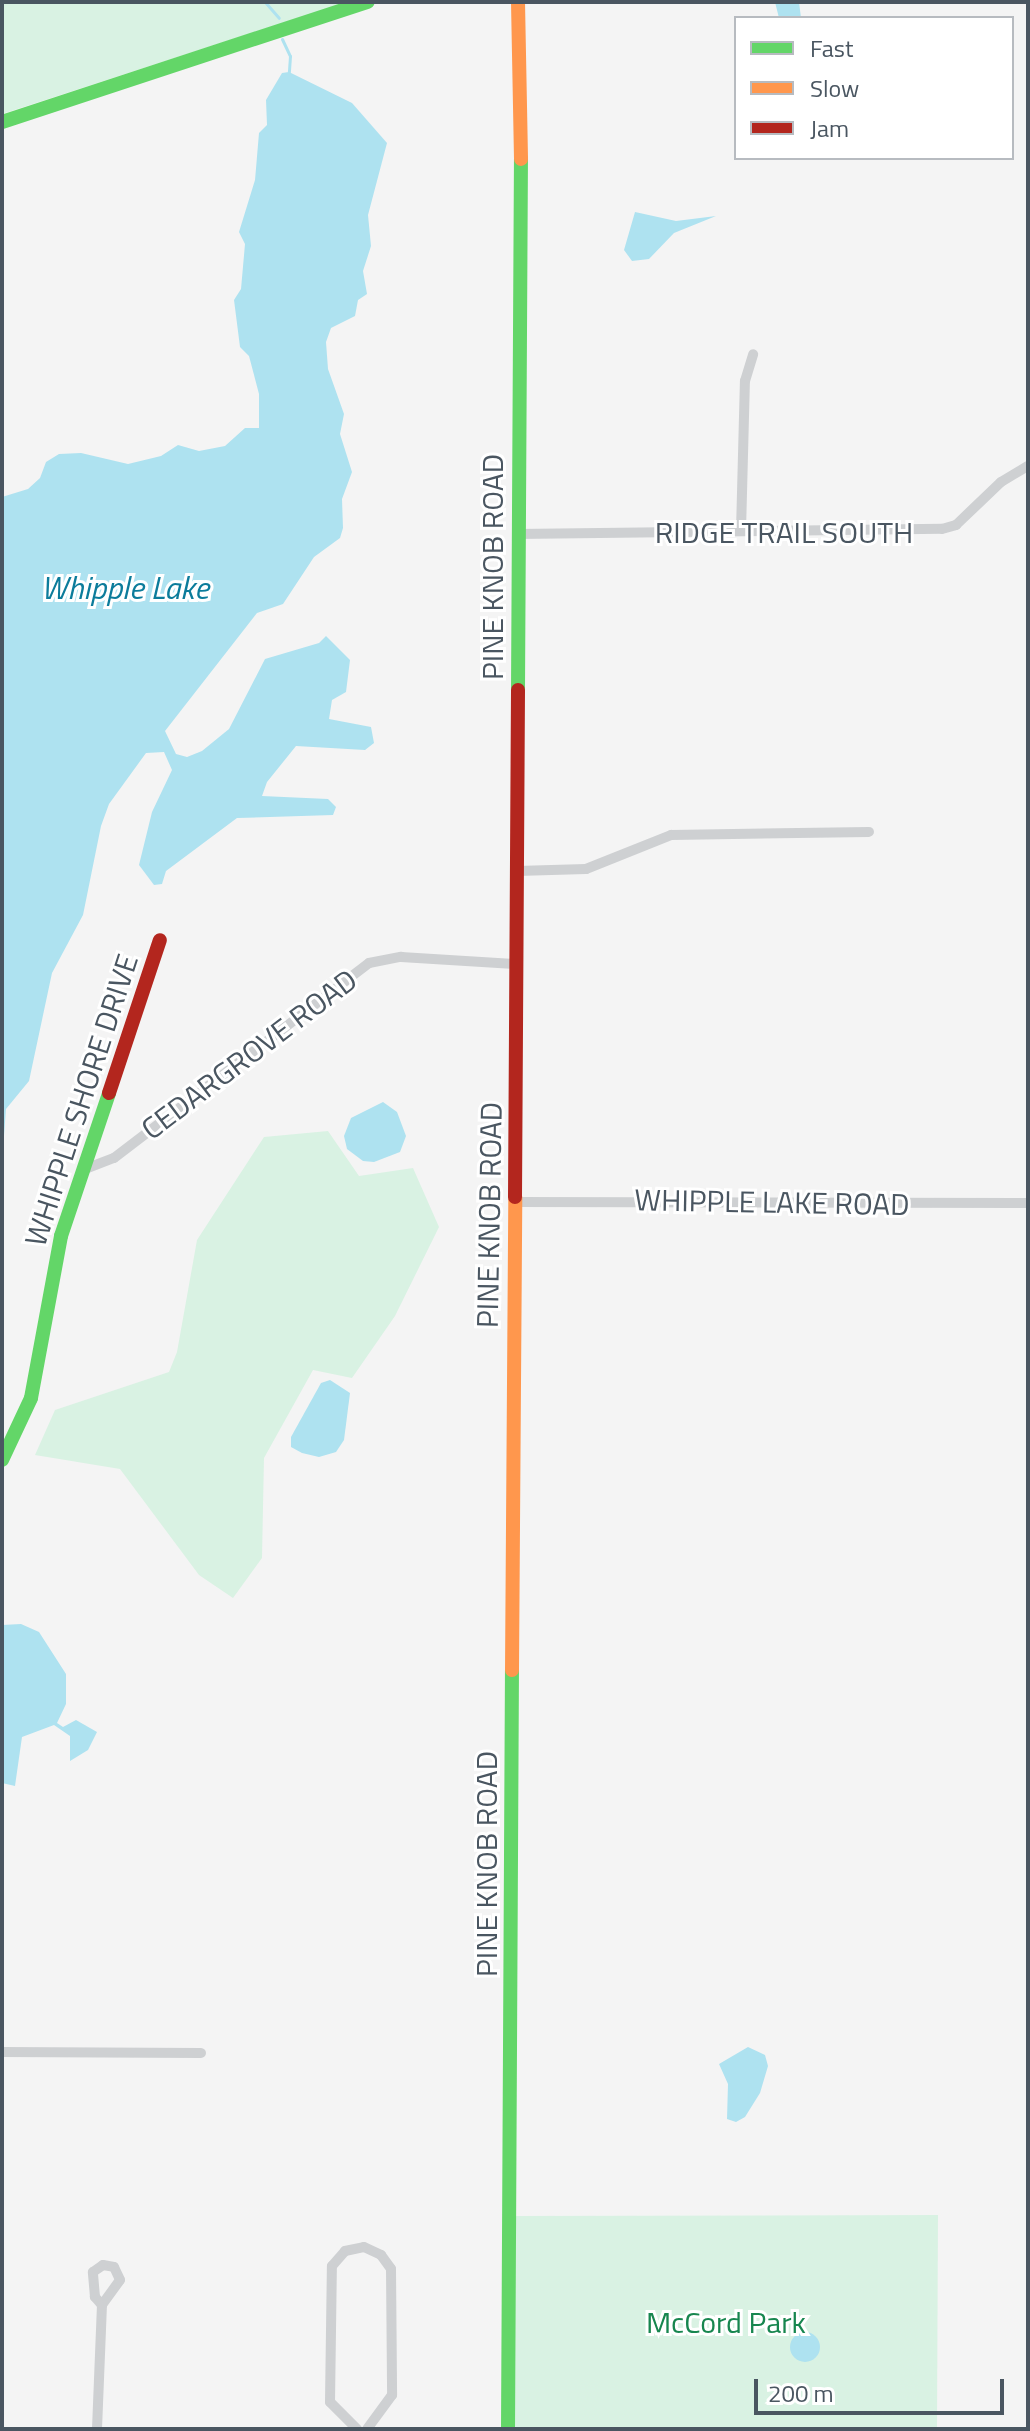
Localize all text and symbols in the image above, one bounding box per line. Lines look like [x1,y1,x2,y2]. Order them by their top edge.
legend [734,16,1014,160]
text: Fast [810,30,853,66]
text: Slow [810,70,859,106]
text: Jam [810,110,849,146]
street label: PINE KNOB ROAD [474,454,510,680]
street label: RIDGE TRAIL SOUTH [655,514,913,550]
water label: Whipple Lake [41,568,209,606]
street label: WHIPPLE SHORE DRIVE [17,950,145,1250]
street label: CEDARGROVE ROAD [134,961,364,1147]
street label: PINE KNOB ROAD [469,1102,509,1328]
street label: WHIPPLE LAKE ROAD [634,1182,910,1222]
street label: PINE KNOB ROAD [468,1751,504,1977]
park label: McCord Park [646,2304,806,2340]
scale bar [758,2363,1008,2413]
text: 200 m [768,2375,834,2411]

